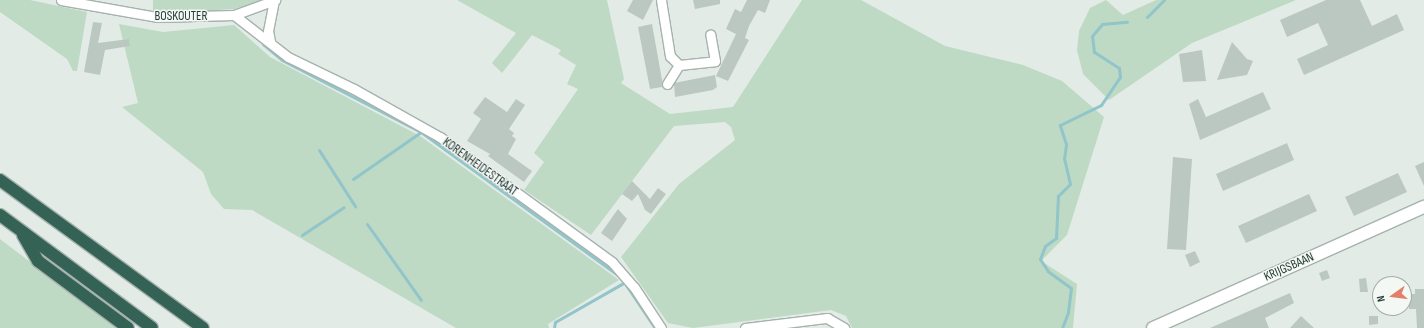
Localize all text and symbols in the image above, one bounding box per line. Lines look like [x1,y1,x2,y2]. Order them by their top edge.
street label: BOSKOUTER [155,8,207,24]
street label: KORENHEIDESTRAAT [439,134,521,200]
street label: KRIJGSBAAN [1262,249,1316,285]
north arrow [1372,276,1412,316]
text: N [1374,294,1388,303]

